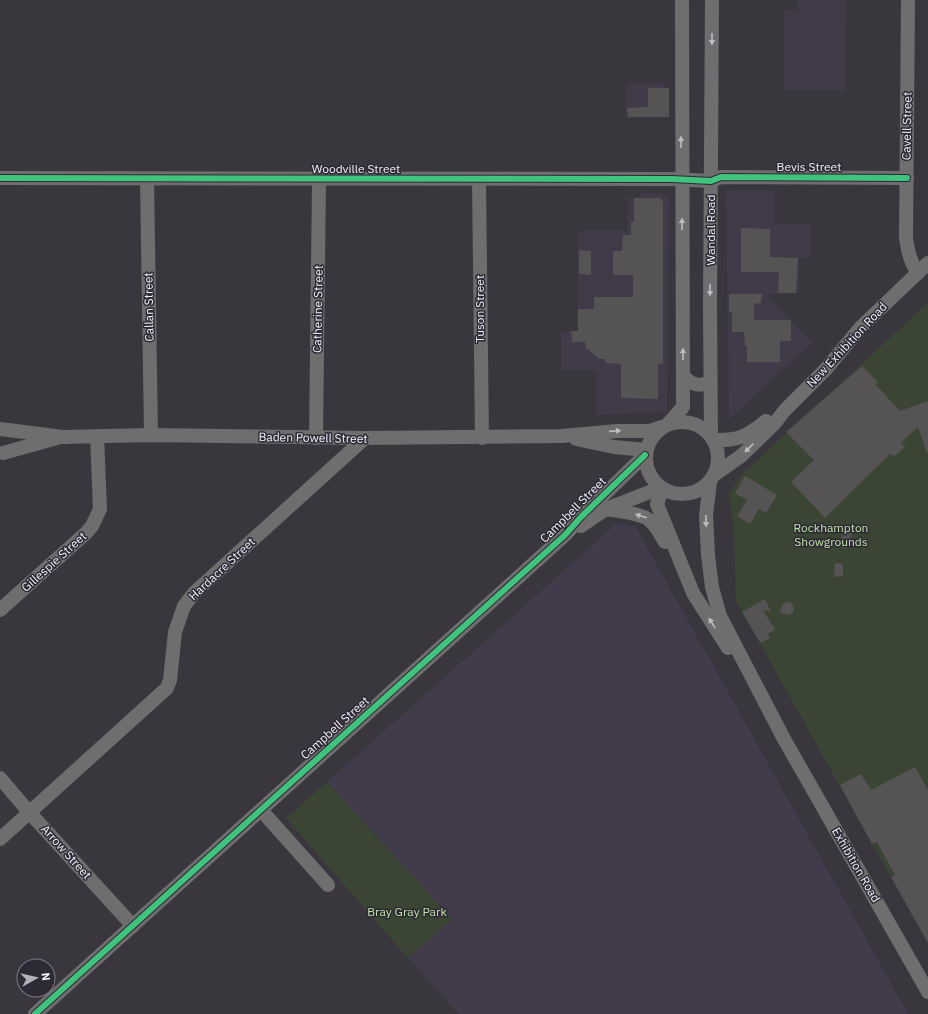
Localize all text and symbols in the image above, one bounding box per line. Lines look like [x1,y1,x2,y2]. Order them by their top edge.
one-way arrow [709,33,715,46]
street label: Cavell Street [898,92,915,160]
one-way arrow [678,136,685,148]
street label: Bevis Street [777,159,841,174]
street label: Woodville Street [312,161,400,176]
street label: Wandal Road [703,195,718,265]
one-way arrow [679,217,685,230]
street label: Catherine Street [309,265,326,353]
street label: Callan Street [140,272,157,342]
street label: Tuson Street [472,275,487,343]
one-way arrow [707,284,714,296]
street label: New Exhibition Road [803,299,890,390]
one-way arrow [680,347,686,360]
one-way arrow [609,428,621,435]
street label: Baden Powell Street [258,429,368,446]
one-way arrow [744,443,753,452]
street label: Campbell Street [537,474,609,546]
one-way arrow [634,513,646,519]
one-way arrow [703,515,709,528]
park label: Rockhampton Showgrounds [794,520,868,549]
street label: Gillespie Street [18,528,89,595]
street label: Hardacre Street [185,534,258,603]
one-way arrow [708,617,715,628]
street label: Campbell Street [297,693,372,762]
street label: Arrow Street [38,821,95,882]
street label: Exhibition Road [829,825,884,905]
park label: Bray Gray Park [367,904,447,919]
north arrow [16,958,56,998]
text: N [38,972,53,982]

